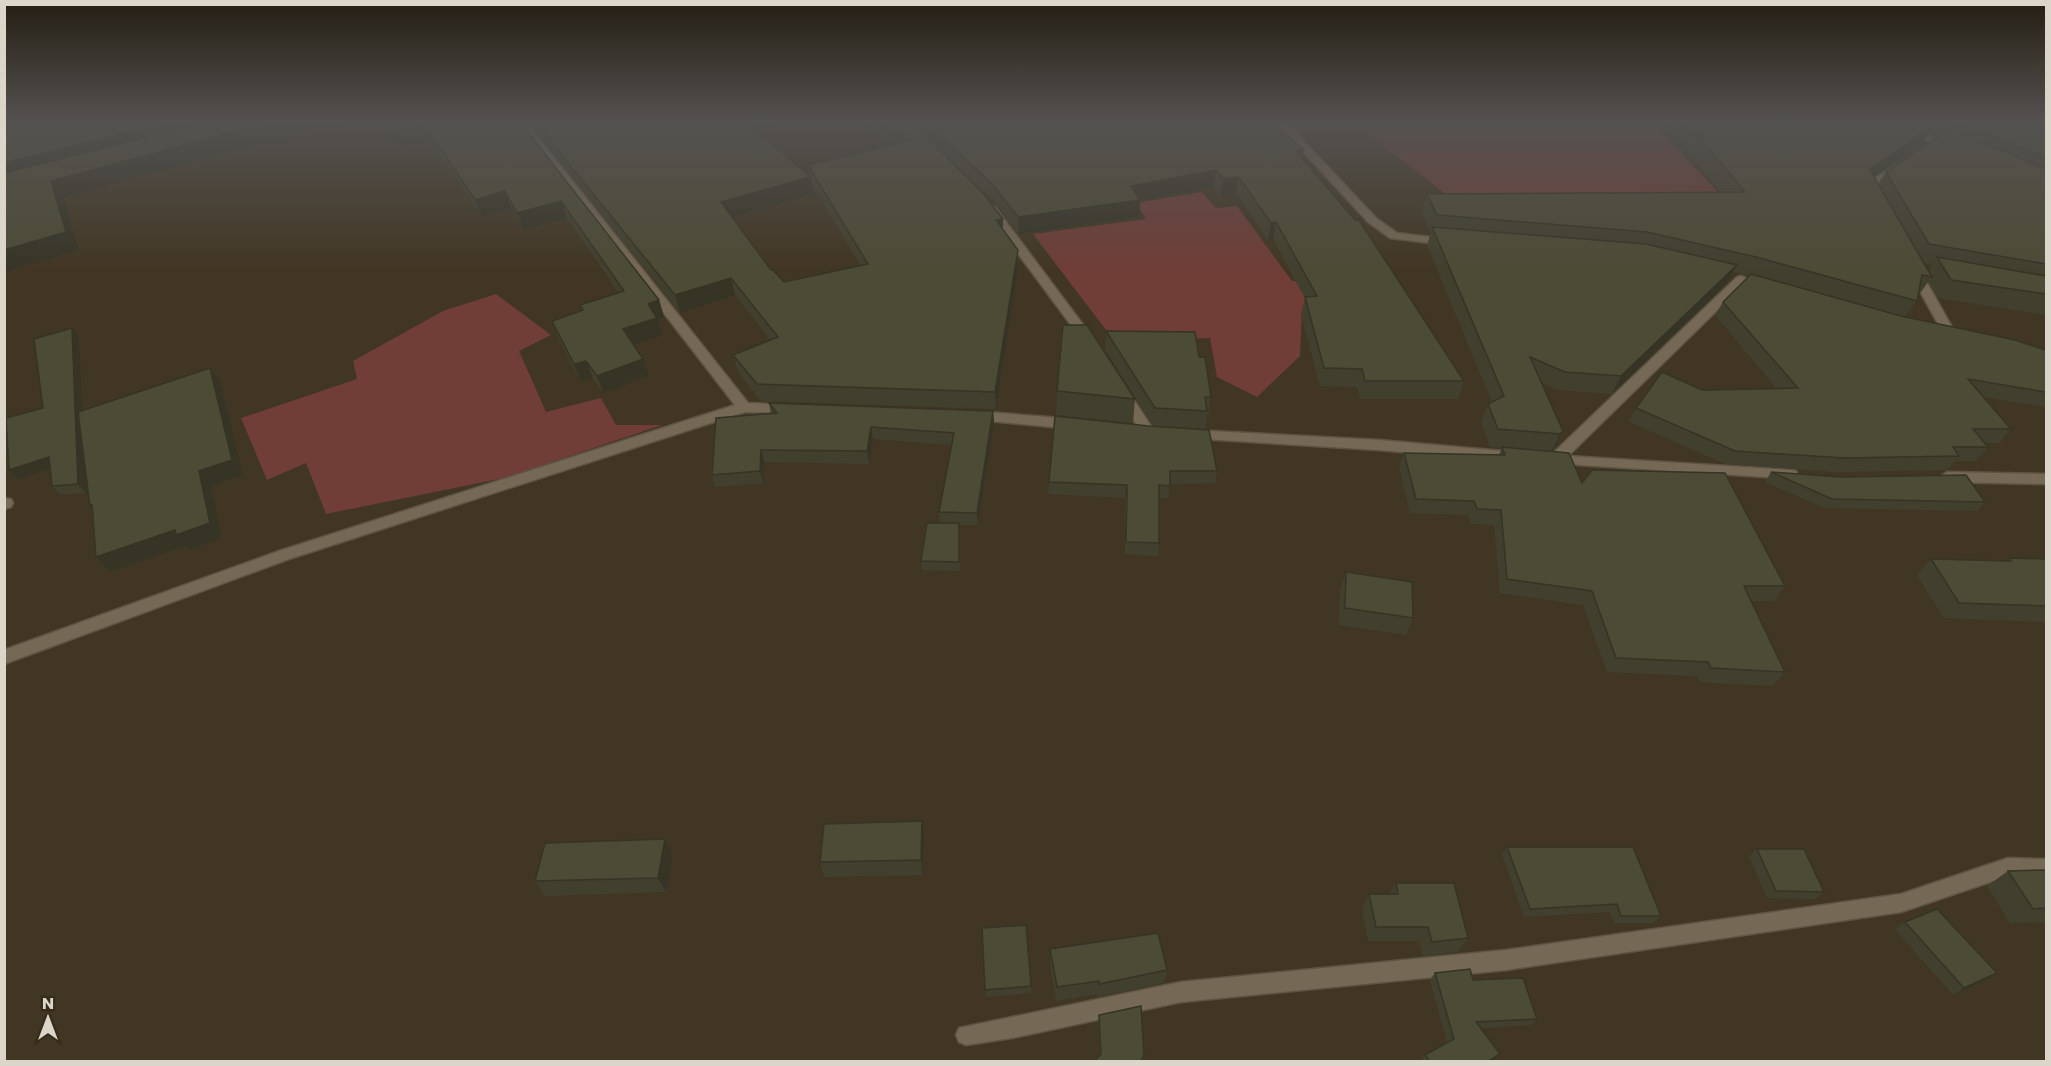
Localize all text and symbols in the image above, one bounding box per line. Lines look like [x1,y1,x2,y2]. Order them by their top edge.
north arrow [18,988,78,1048]
text: N [42,992,54,1015]

